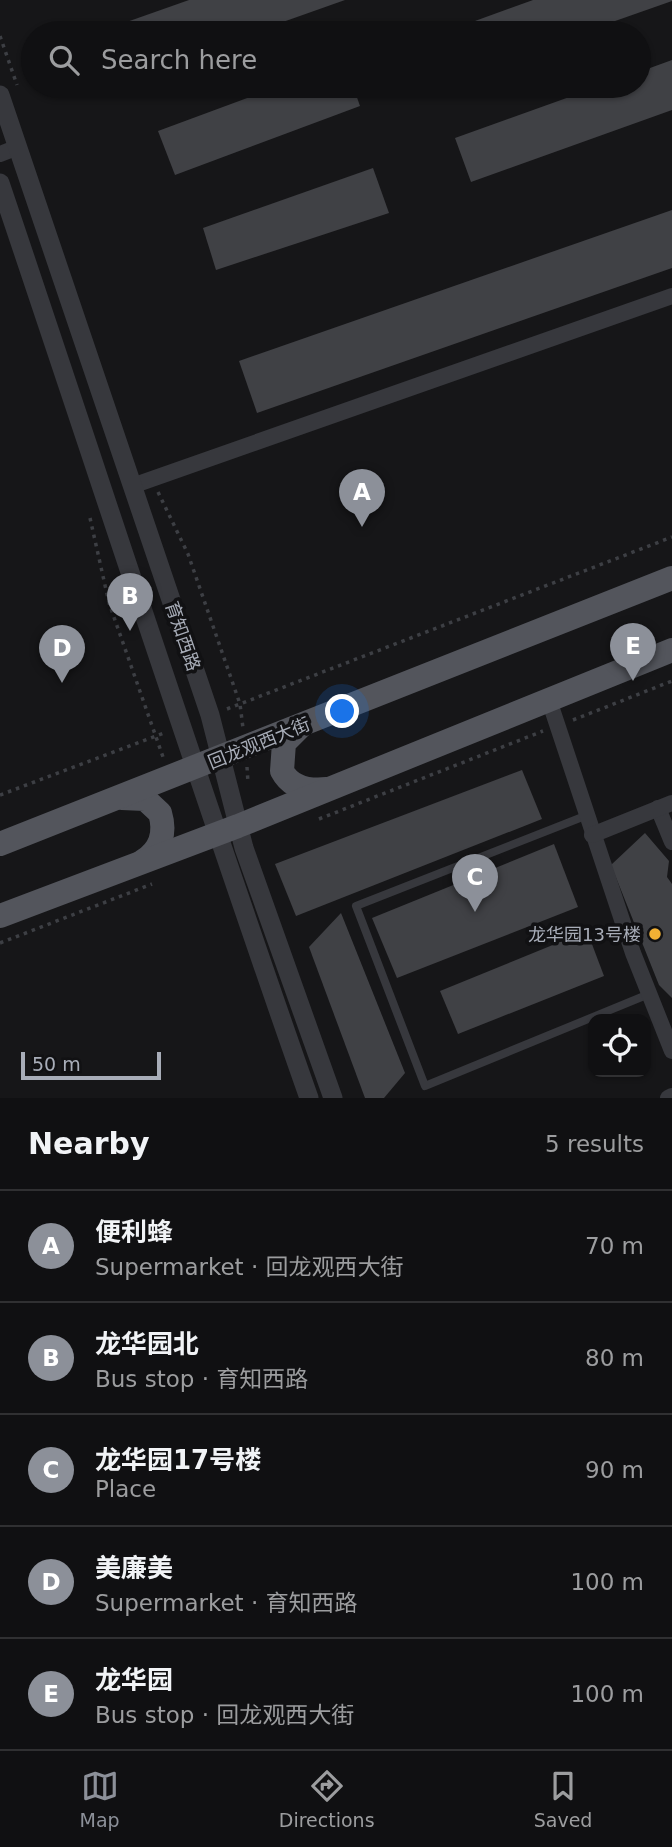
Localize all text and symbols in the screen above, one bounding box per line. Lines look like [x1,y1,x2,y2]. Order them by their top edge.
search box [21,21,651,98]
icon: search [45,41,83,79]
text: Search here [101,45,257,75]
pin: A [339,469,385,527]
pin: B [107,573,153,631]
street label: 育知西路 [161,599,205,673]
pin: E [610,623,656,681]
pin: D [39,625,85,683]
your location [325,694,359,728]
street label: 回龙观西大街 [205,713,313,773]
pin: C [452,854,498,912]
place label: 龙华园13号楼 [528,924,641,945]
marker: 龙华园13号楼 [647,926,663,942]
map controls [588,1014,651,1077]
button: locate [588,1014,651,1077]
scale bar [21,1049,161,1081]
text: 50 m [32,1053,81,1075]
text: Nearby [28,1126,150,1161]
text: 5 results [545,1131,644,1157]
text: 便利蜂 [95,1217,173,1247]
text: A [42,1233,60,1259]
text: 70 m [585,1233,644,1259]
text: Supermarket · 回龙观西大街 [95,1254,404,1280]
text: 龙华园北 [95,1329,199,1359]
text: B [42,1345,60,1371]
text: 80 m [585,1345,644,1371]
text: Bus stop · 育知西路 [95,1366,308,1392]
text: 龙华园17号楼 [95,1445,261,1475]
text: C [43,1457,59,1483]
text: 90 m [585,1457,644,1483]
text: Place [95,1476,156,1502]
text: 美廉美 [95,1553,173,1583]
text: D [41,1569,61,1595]
text: 100 m [570,1569,644,1595]
text: Supermarket · 育知西路 [95,1590,358,1616]
text: 龙华园 [95,1665,173,1695]
text: E [43,1681,59,1707]
text: 100 m [570,1681,644,1707]
text: Bus stop · 回龙观西大街 [95,1702,354,1728]
tab: Map [80,1767,120,1831]
tab: Directions [279,1767,375,1831]
tab: Saved [534,1767,592,1831]

